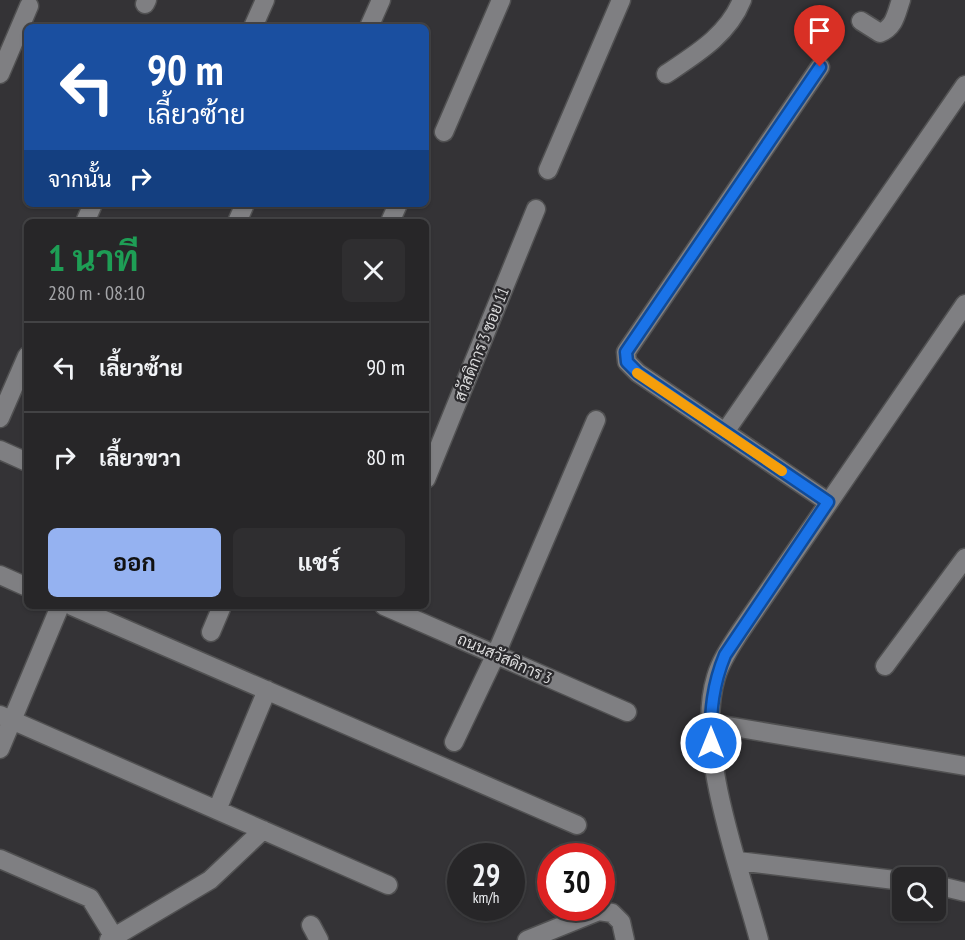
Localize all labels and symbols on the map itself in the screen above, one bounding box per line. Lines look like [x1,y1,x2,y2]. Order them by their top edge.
pin [794,5,845,67]
street label: สวัสดิการ 3 ซอย 11 [449,284,513,404]
street label: ถนนสวัสดิการ 3 [455,628,555,688]
position arrow [679,711,743,775]
speed limit sign: 30 [537,843,615,921]

